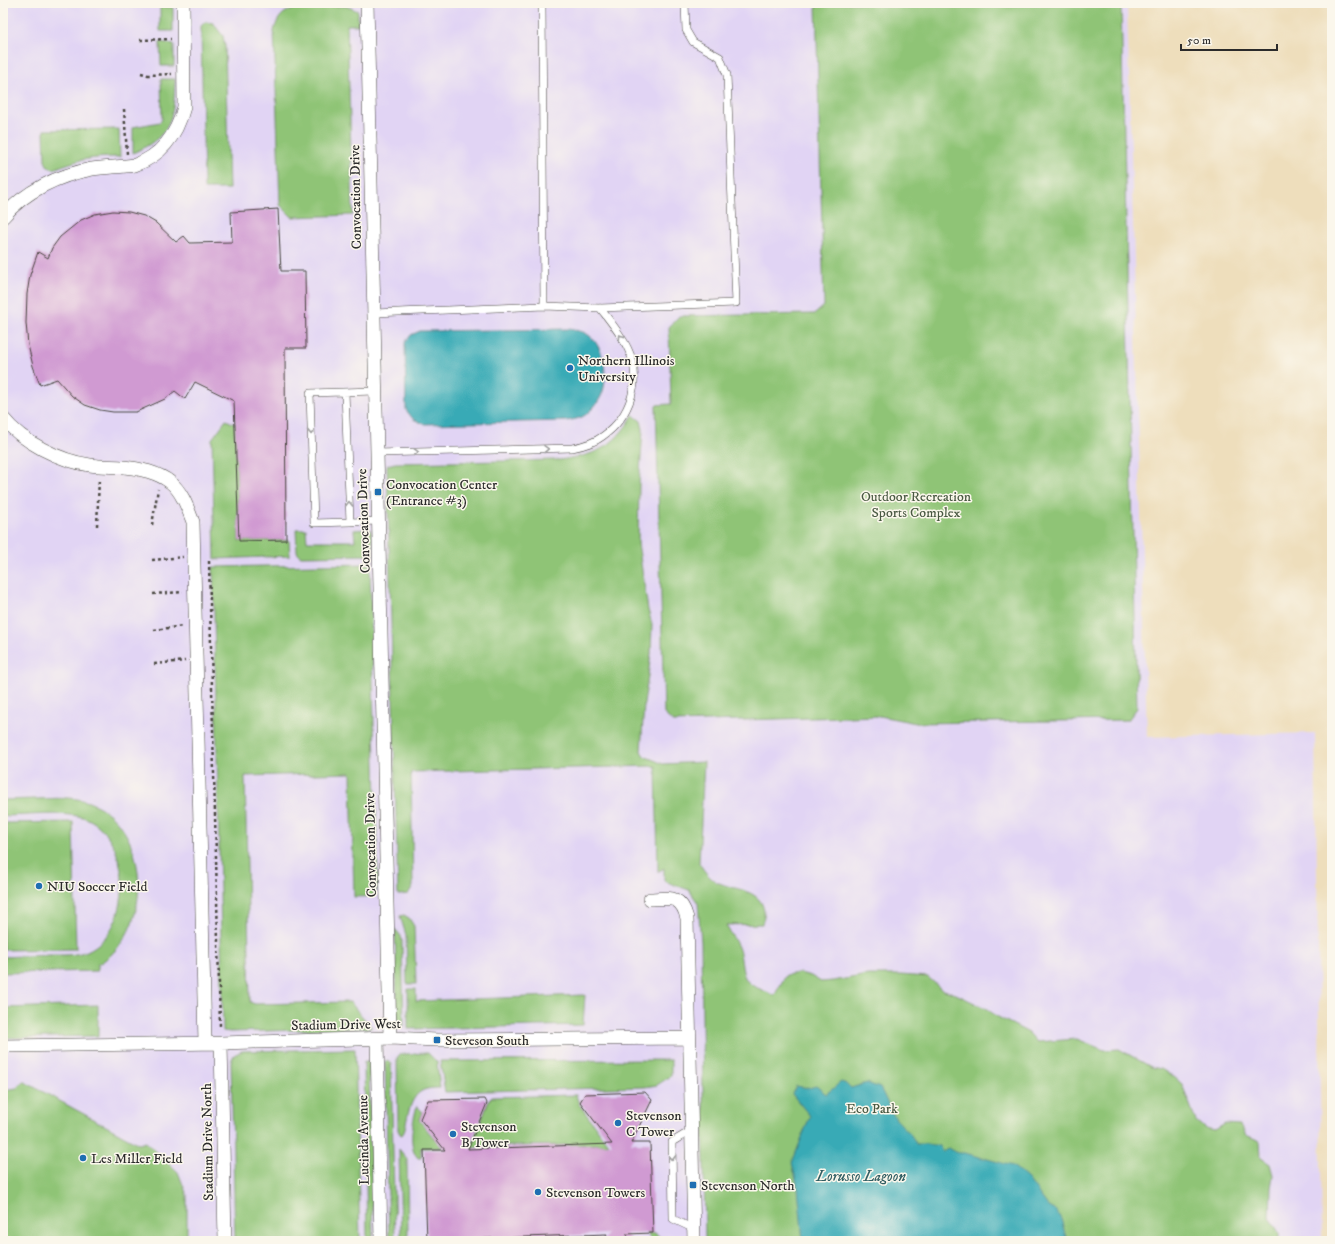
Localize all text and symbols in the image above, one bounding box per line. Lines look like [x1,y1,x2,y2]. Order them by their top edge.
scale bar [1181,26,1277,52]
text: 50 m [1187,33,1211,48]
street label: Convocation Drive [346,144,366,249]
one-way arrow [619,334,626,341]
place label: Northern Illinois University [578,352,675,386]
marker: Northern Illinois University [565,363,575,373]
one-way arrow [307,429,316,435]
one-way arrow [543,445,549,453]
one-way arrow [413,448,419,456]
street label: Convocation Drive [353,468,375,574]
place label: Convocation Center (Entrance #3) [386,476,498,510]
marker: Convocation Center (Entrance #3) [373,487,383,497]
park label: Outdoor Recreation Sports Complex [861,488,972,522]
one-way arrow [345,501,353,507]
street label: Convocation Drive [361,792,381,897]
place label: NIU Soccer Field [47,878,148,896]
marker: NIU Soccer Field [34,881,44,891]
street label: Stadium Drive West [291,1015,402,1035]
place label: Steveson South [445,1032,530,1050]
marker: Steveson South [432,1035,442,1045]
street label: Stadium Drive North [198,1082,218,1201]
street label: Lucinda Avenue [354,1095,374,1185]
park label: Eco Park [846,1100,898,1118]
place label: Stevenson C Tower [626,1107,682,1141]
place label: Stevenson B Tower [461,1118,517,1152]
marker: Stevenson C Tower [613,1118,623,1128]
marker: Stevenson B Tower [448,1129,458,1139]
place label: Les Miller Field [91,1150,183,1168]
marker: Les Miller Field [78,1153,88,1163]
one-way arrow [668,1155,676,1161]
water label: Lorusso Lagoon [815,1167,906,1186]
place label: Stevenson North [701,1177,795,1195]
marker: Stevenson North [688,1180,698,1190]
place label: Stevenson Towers [546,1184,646,1202]
marker: Stevenson Towers [533,1187,543,1197]

